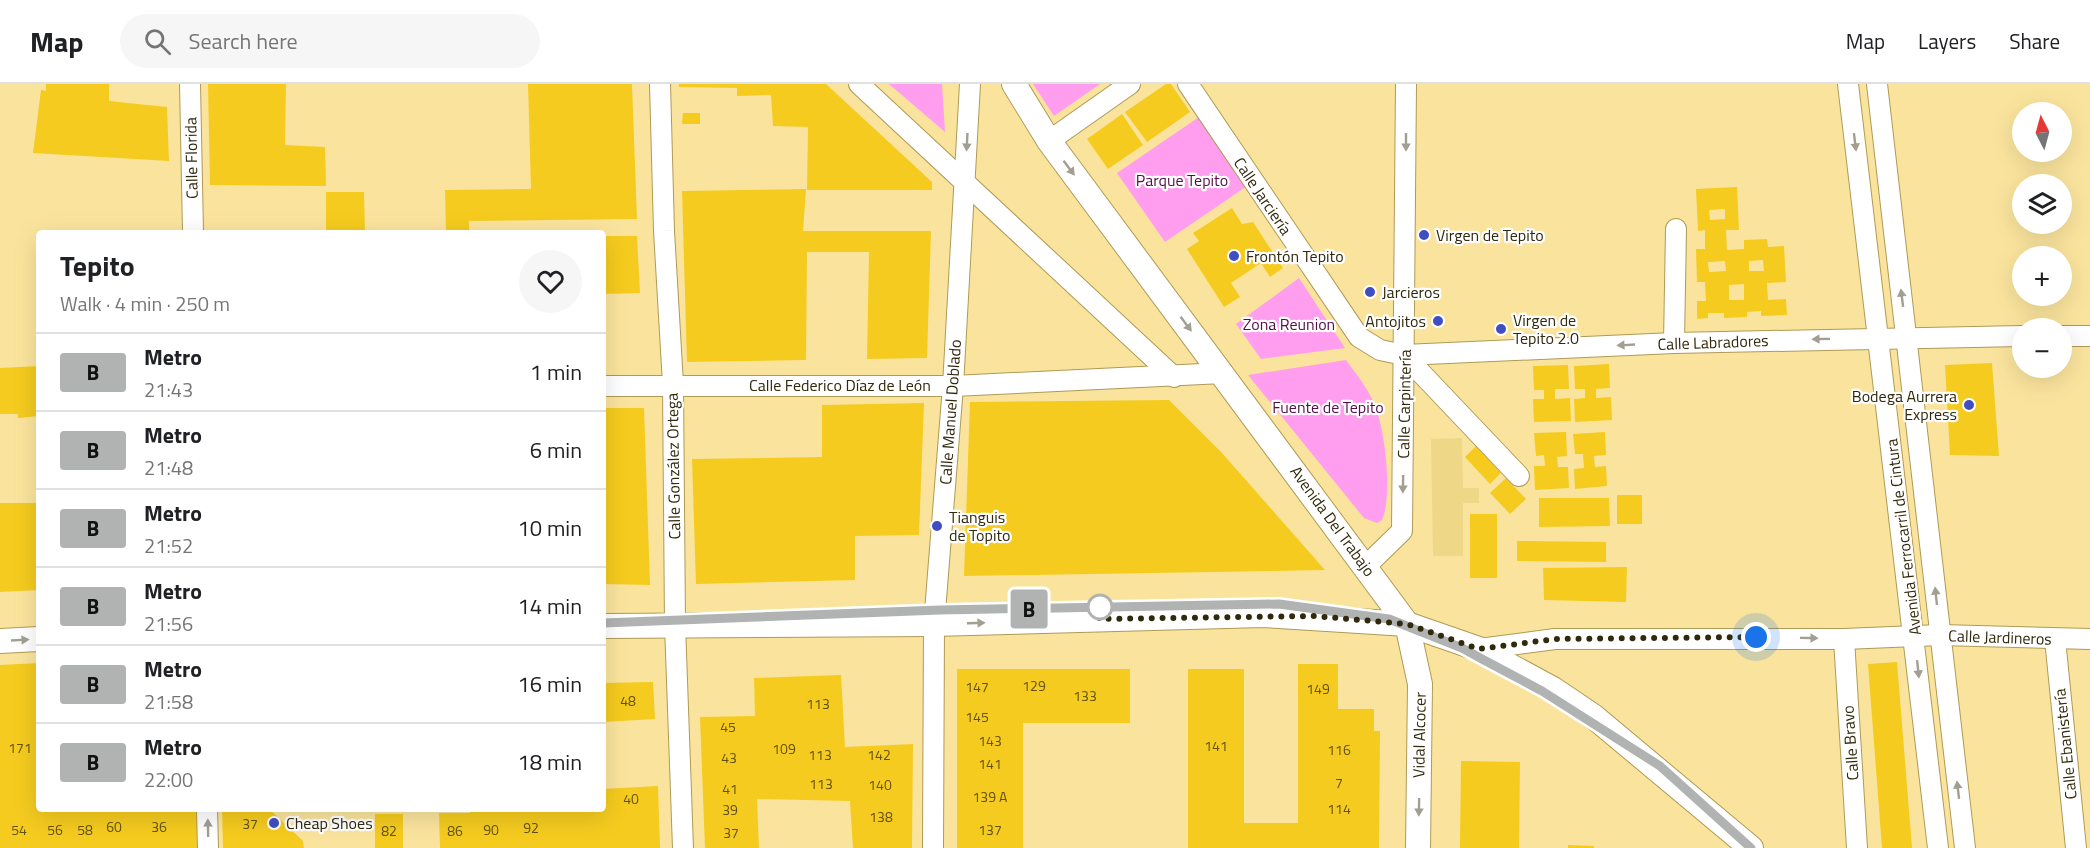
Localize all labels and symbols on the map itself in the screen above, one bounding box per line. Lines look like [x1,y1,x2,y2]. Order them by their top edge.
north arrow [2012,102,2072,162]
street label: Calle Florida [178,117,204,199]
one-way arrow [962,133,971,152]
one-way arrow [1401,133,1411,152]
one-way arrow [1851,133,1860,152]
street label: Calle Jarciería [1228,152,1298,240]
one-way arrow [1063,160,1075,175]
park label: Parque Tepito [1136,168,1228,192]
place label: Virgen de Tepito [1436,223,1544,247]
marker: Virgen de Tepito [1417,228,1431,242]
place label: Frontón Tepito [1246,244,1344,268]
marker: Frontón Tepito [1227,249,1241,263]
place label: Jarcieros [1382,280,1440,304]
marker: Jarcieros [1363,285,1377,299]
one-way arrow [1897,289,1907,308]
place label: Virgen de Tepito 2.0 [1513,308,1579,350]
place label: Antojitos [1365,309,1426,333]
park label: Zona Reunion [1243,312,1335,336]
marker: Antojitos [1431,314,1445,328]
one-way arrow [1180,316,1192,332]
marker: Virgen de Tepito 2.0 [1494,322,1508,336]
street label: Calle Labradores [1657,328,1769,356]
one-way arrow [1812,334,1831,344]
street label: Calle Manuel Doblado [933,339,967,485]
one-way arrow [1617,340,1636,349]
street label: Calle Carpintería [1391,349,1417,459]
street label: Calle Federico Díaz de León [749,373,931,397]
place label: Bodega Aurrera Express [1852,384,1957,426]
street label: Calle González Ortega [660,393,686,539]
park label: Fuente de Tepito [1272,395,1384,419]
marker: Bodega Aurrera Express [1962,398,1976,412]
street label: Avenida Ferrocarril de Cintura [1879,437,1927,637]
street label: Avenida Del Trabajo [1285,461,1381,581]
one-way arrow [1398,475,1407,494]
place label: Tianguis de Topito [949,505,1010,547]
marker: Tianguis de Topito [930,519,944,533]
one-way arrow [1931,587,1941,606]
line badge: B [1010,590,1048,628]
unlabelled marker [1087,594,1113,620]
one-way arrow [967,618,986,627]
your location [1741,622,1771,652]
street label: Calle Jardineros [1948,623,2052,651]
one-way arrow [1800,633,1819,643]
one-way arrow [10,635,29,645]
one-way arrow [1913,660,1923,679]
house number: 129 [1022,675,1046,696]
house number: 147 [965,676,989,697]
house number: 149 [1306,678,1330,699]
house number: 133 [1073,685,1097,706]
street label: Calle Ebanistería [2047,687,2083,801]
house number: 48 [620,690,636,711]
street label: Vidal Alcocer [1406,692,1432,778]
house number: 113 [806,693,830,714]
street label: Calle Bravo [1835,705,1865,781]
house number: 145 [965,706,989,727]
house number: 45 [720,716,736,737]
house number: 143 [978,730,1002,751]
house number: 141 [1204,735,1228,756]
house number: 171 [8,737,32,758]
house number: 109 [772,738,796,759]
house number: 116 [1327,739,1351,760]
house number: 113 [808,744,832,765]
house number: 142 [867,744,891,765]
house number: 43 [721,747,737,768]
house number: 141 [978,753,1002,774]
house number: 7 [1335,772,1343,793]
house number: 113 [809,773,833,794]
house number: 140 [868,774,892,795]
house number: 41 [722,778,738,799]
one-way arrow [1953,780,1963,799]
house number: 139 A [973,786,1008,807]
house number: 40 [623,788,639,809]
one-way arrow [1414,797,1423,816]
house number: 114 [1327,798,1351,819]
house number: 39 [722,799,738,820]
house number: 138 [869,806,893,827]
place label: Cheap Shoes [286,811,373,835]
house number: 37 [242,813,258,834]
house number: 60 [106,816,122,837]
house number: 36 [151,816,167,837]
marker: Cheap Shoes [267,816,281,830]
house number: 92 [523,817,539,838]
house number: 54 [11,819,27,840]
house number: 56 [47,819,63,840]
house number: 58 [77,819,93,840]
one-way arrow [203,819,213,838]
house number: 90 [483,819,499,840]
house number: 137 [978,819,1002,840]
house number: 82 [381,820,397,841]
house number: 86 [447,820,463,841]
house number: 37 [723,822,739,843]

